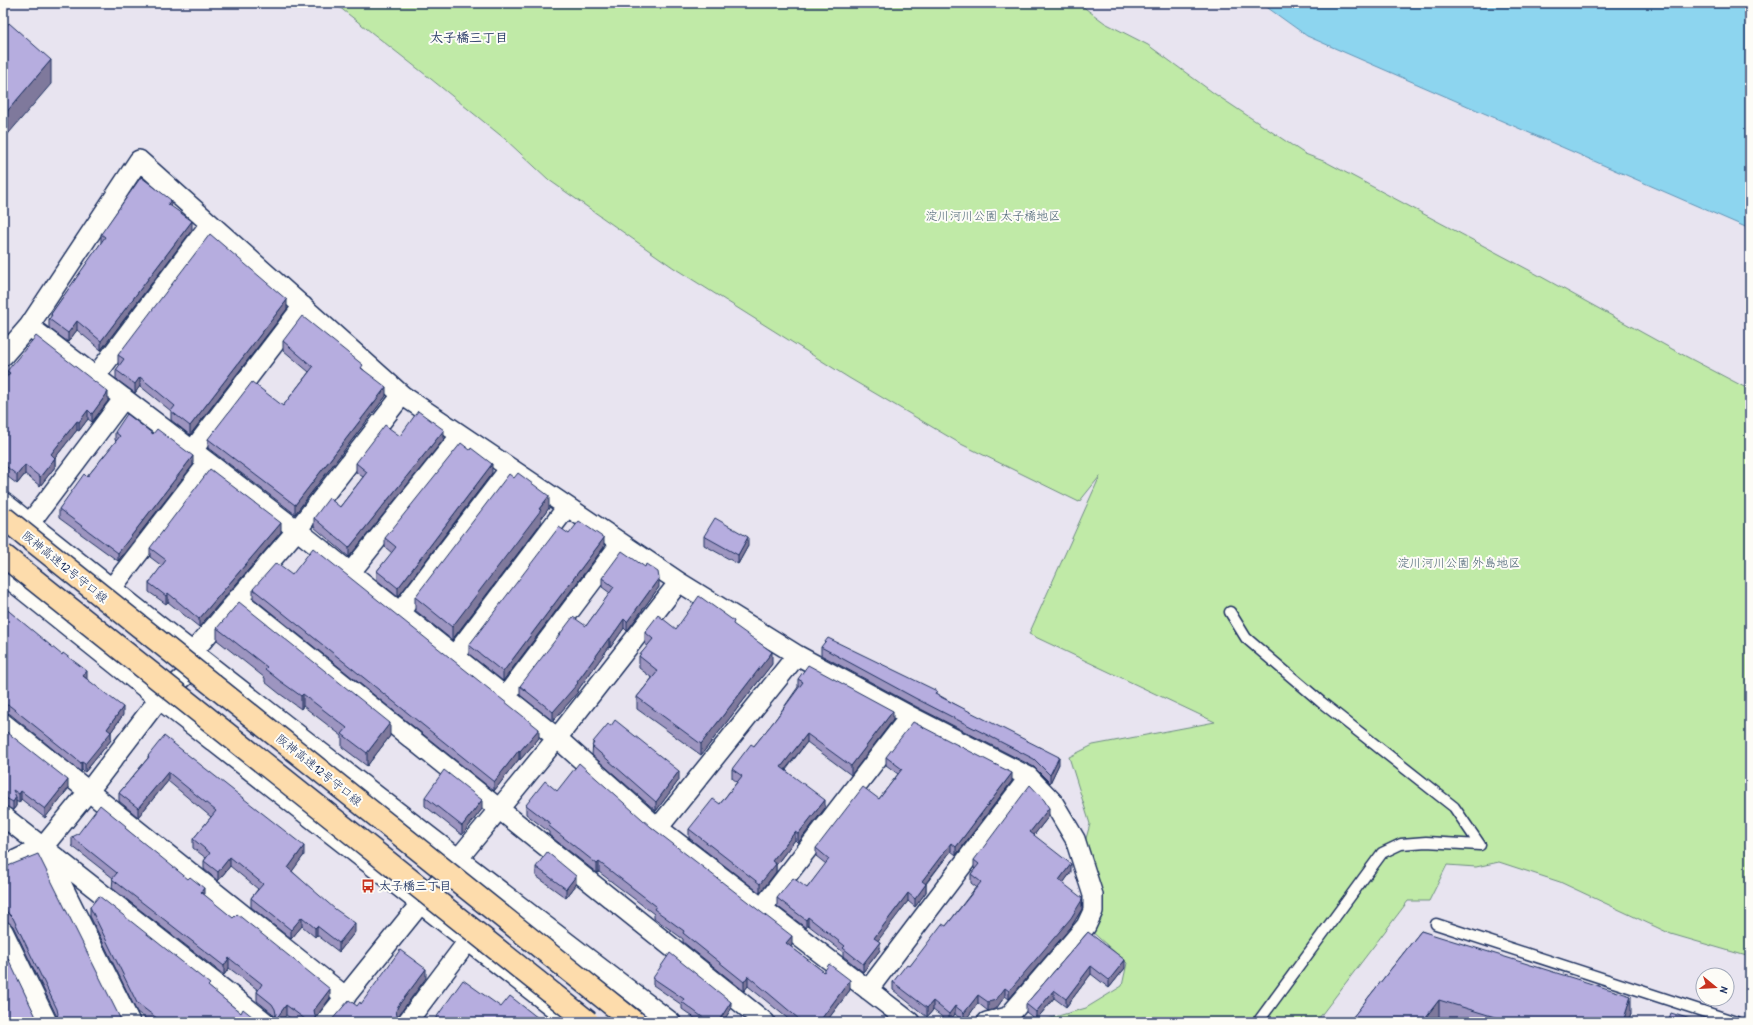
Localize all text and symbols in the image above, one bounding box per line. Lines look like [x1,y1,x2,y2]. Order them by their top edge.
district label: 太子橋三丁目 [430,28,508,46]
park label: 淀川河川公園 太子橋地区 [926,207,1060,224]
street label: 阪神高速12号守口線 [19,527,112,607]
park label: 淀川河川公園 外島地区 [1398,554,1520,571]
street label: 阪神高速12号守口線 [273,730,366,810]
place label: 太子橋三丁目 [379,877,451,894]
bus stop icon: 太子橋三丁目 [360,878,376,894]
north arrow [1695,967,1735,1007]
text: N [1717,985,1732,995]

